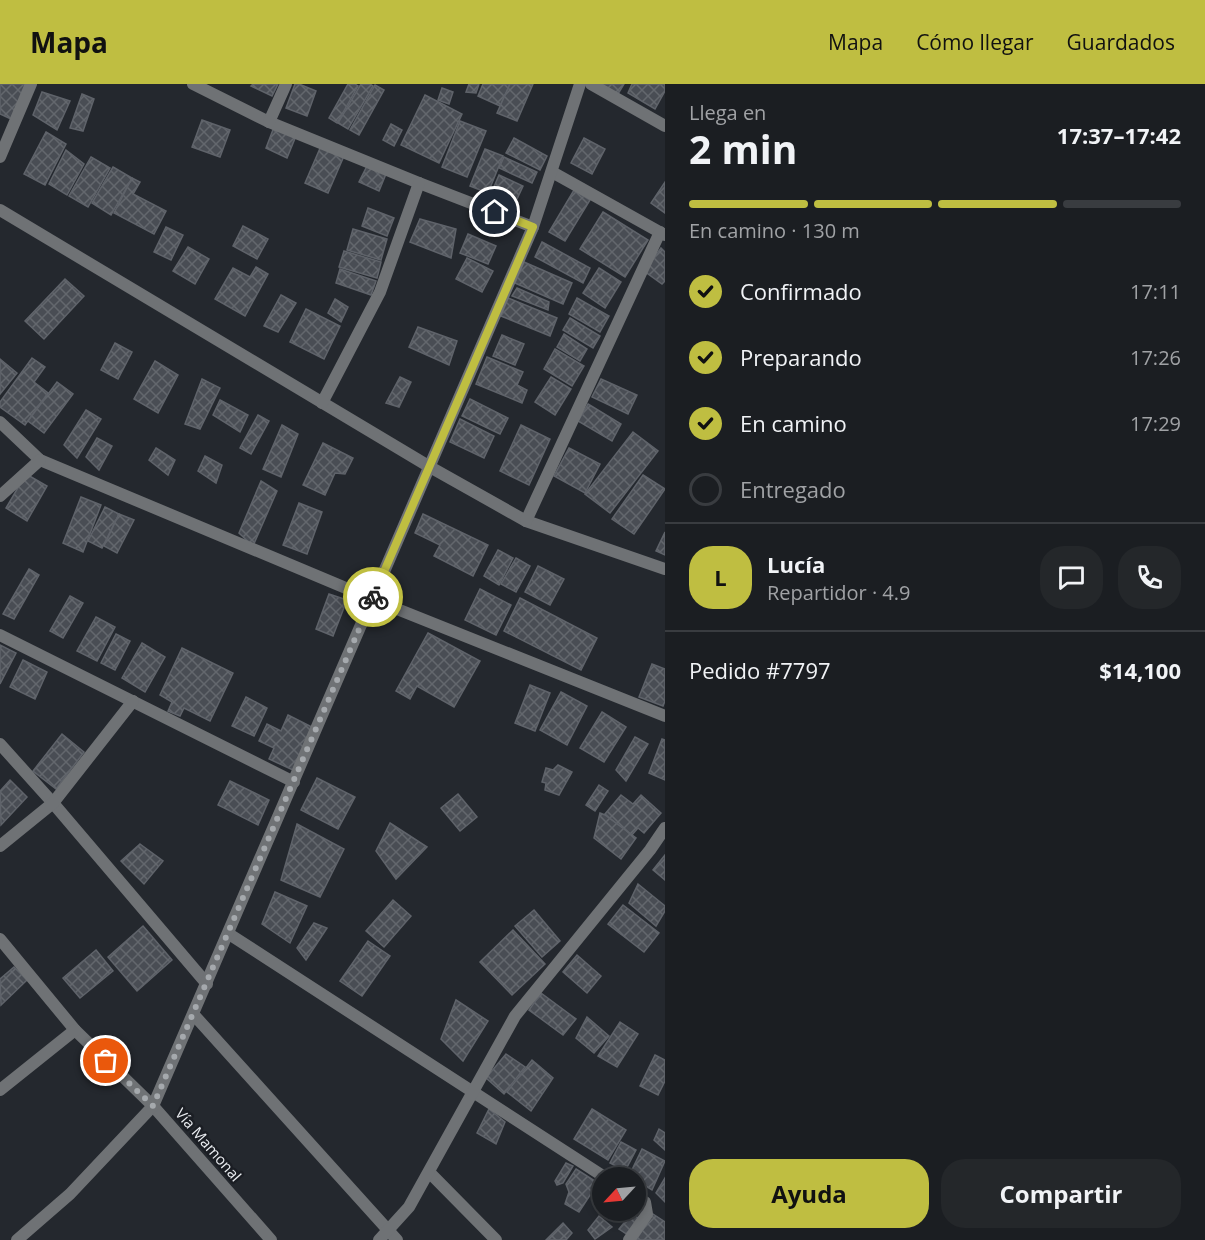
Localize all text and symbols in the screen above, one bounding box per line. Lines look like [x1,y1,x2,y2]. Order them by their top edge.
text: Mapa [30,23,108,61]
text: Mapa [828,28,883,56]
text: Cómo llegar [916,28,1034,56]
text: Guardados [1067,28,1175,56]
text: Llega en [689,99,766,126]
text: 17:37–17:42 [1057,120,1181,150]
text: 2 min [689,122,797,175]
pin [469,186,520,237]
icon: home [478,195,511,228]
text: En camino · 130 m [689,217,860,244]
icon: check [689,275,722,308]
text: Confirmado [740,276,862,306]
text: 17:11 [1130,278,1181,305]
icon: check [689,341,722,374]
text: Preparando [740,342,862,372]
text: 17:26 [1130,344,1181,371]
icon: check [689,407,722,440]
text: En camino [740,408,847,438]
text: 17:29 [1130,410,1181,437]
text: Entregado [740,474,846,504]
button: chat [1040,546,1103,609]
button: phone [1118,546,1181,609]
text: Lucía [767,549,825,579]
text: L [714,562,727,592]
courier [343,567,403,627]
text: Repartidor · 4.9 [767,579,911,606]
icon: bike [357,581,390,614]
text: Pedido #7797 [689,655,831,685]
text: $14,100 [1099,655,1181,685]
pin [80,1035,131,1086]
icon: bag [89,1044,122,1077]
street label: Vía Mamonal [171,1103,246,1185]
button: Ayuda [689,1159,929,1228]
button: Compartir [941,1159,1181,1228]
north arrow [592,1167,646,1221]
map controls [592,1167,646,1221]

